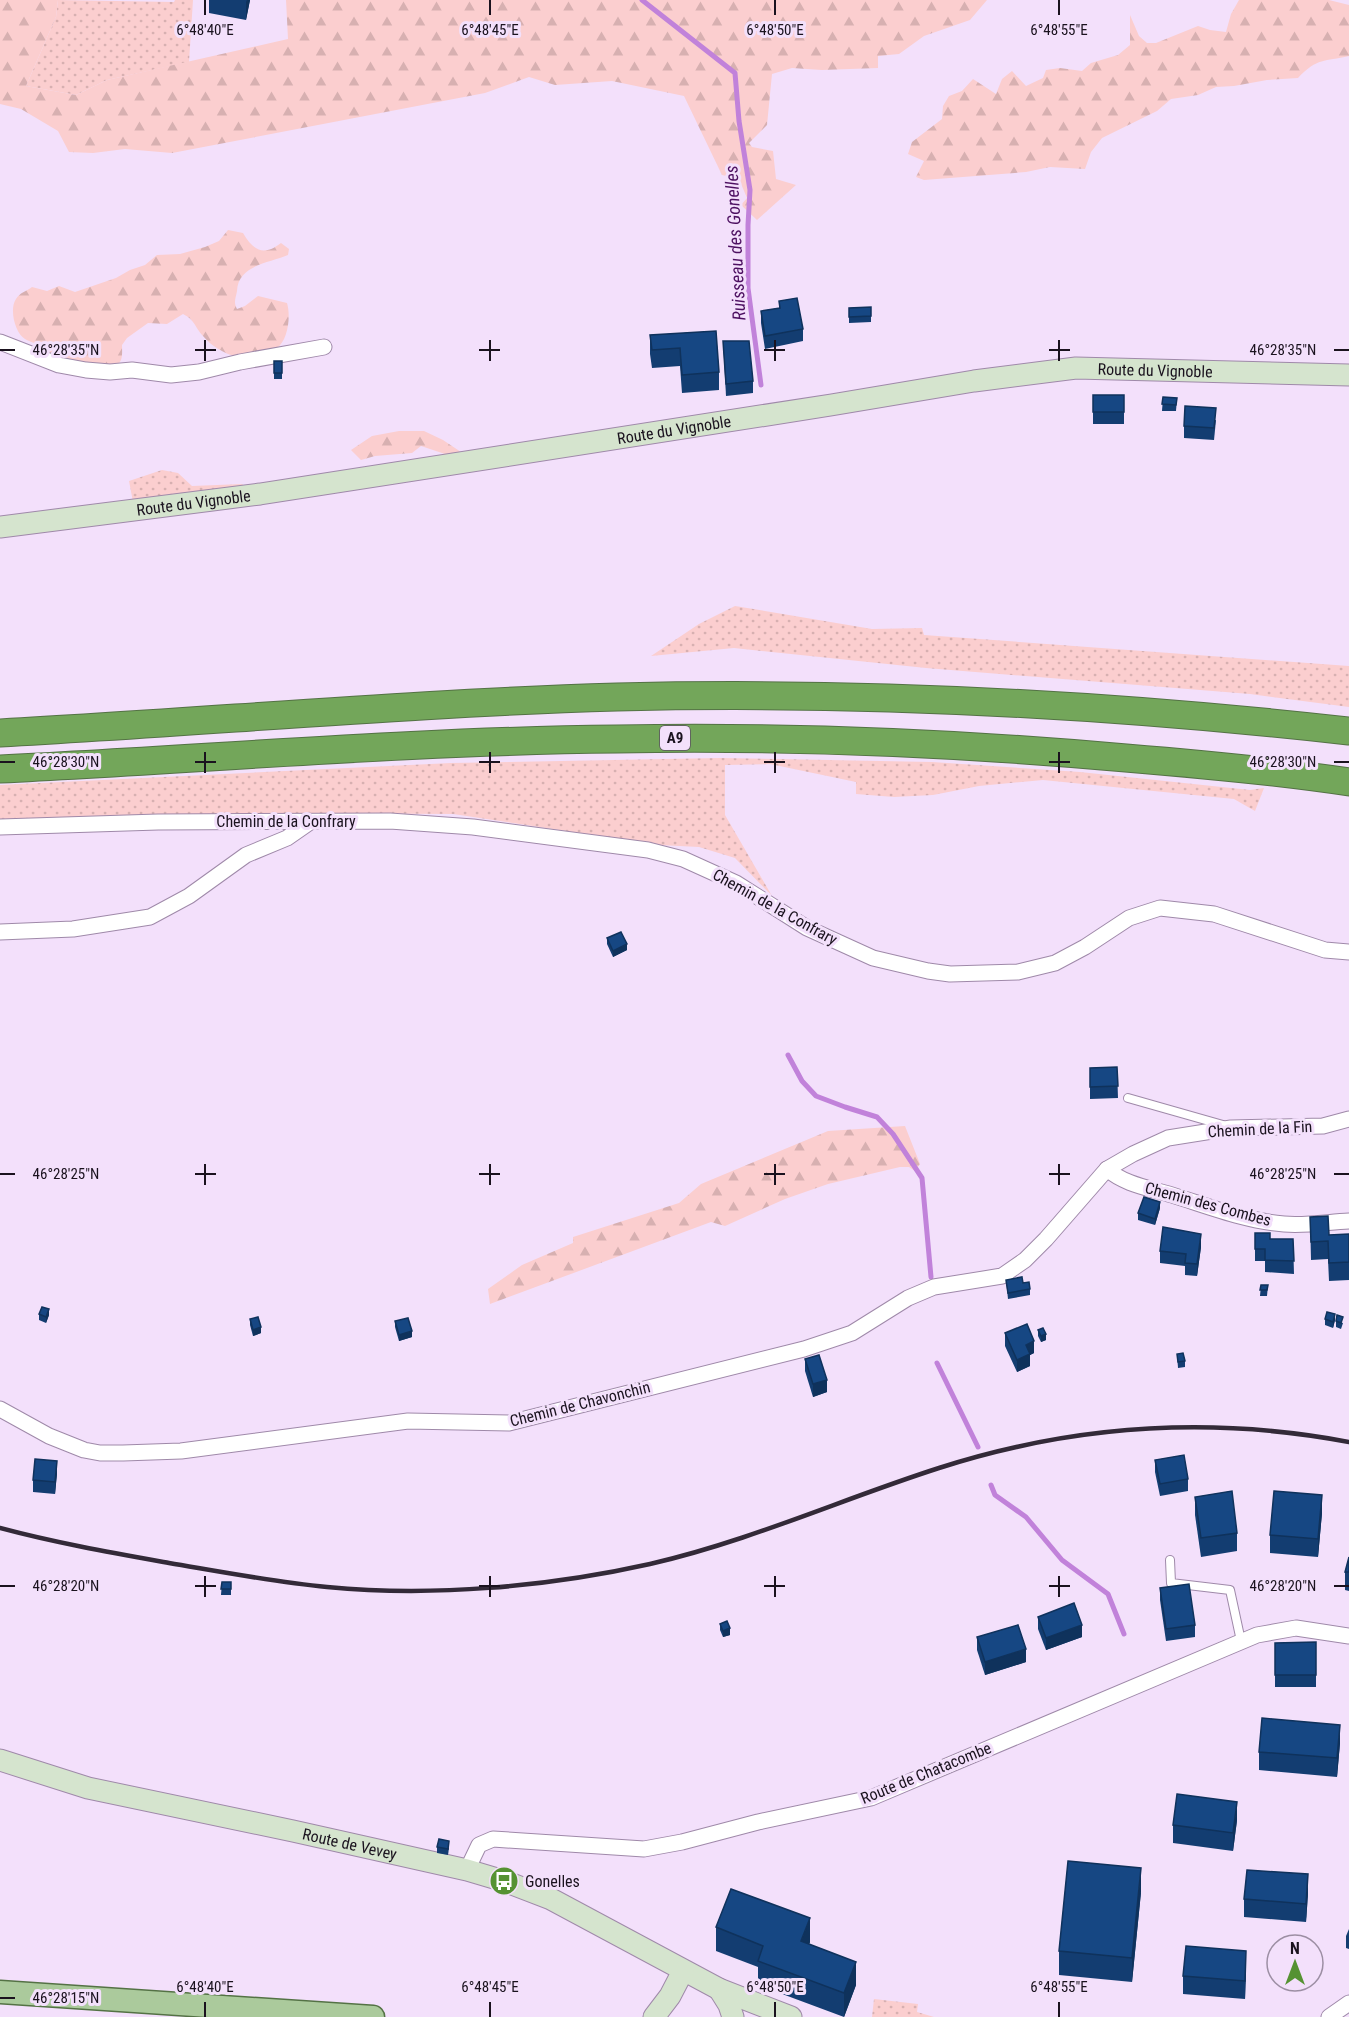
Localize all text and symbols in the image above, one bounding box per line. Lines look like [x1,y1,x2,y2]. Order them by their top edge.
text: 6°48'40"E [176,21,234,39]
text: 6°48'45"E [461,21,519,39]
text: 6°48'50"E [746,21,804,39]
text: 6°48'55"E [1030,21,1088,39]
water label: Ruisseau des Gonelles [720,165,750,321]
text: 46°28'35"N [33,341,99,359]
text: 46°28'35"N [1250,341,1316,359]
street label: Route du Vignoble [1097,359,1213,381]
street label: Route du Vignoble [616,411,732,448]
street label: Route du Vignoble [135,486,252,519]
road number: A9 [660,726,690,750]
text: 46°28'30"N [33,753,99,771]
text: 46°28'30"N [1250,753,1316,771]
street label: Chemin de la Confrary [216,812,356,831]
street label: Chemin de la Confrary [709,865,841,949]
street label: Chemin de la Fin [1207,1117,1313,1141]
text: 46°28'25"N [33,1165,99,1183]
text: 46°28'25"N [1250,1165,1316,1183]
street label: Chemin des Combes [1143,1178,1273,1230]
street label: Chemin de Chavonchin [508,1377,652,1431]
text: 46°28'20"N [33,1577,99,1595]
text: 46°28'20"N [1250,1577,1316,1595]
street label: Route de Chatacombe [858,1738,994,1808]
street label: Route de Vevey [301,1824,399,1864]
bus stop icon: Gonelles [488,1865,520,1897]
place label: Gonelles [525,1872,580,1891]
north arrow [1265,1933,1325,1993]
text: N [1290,1939,1300,1958]
text: 6°48'40"E [176,1978,234,1996]
text: 6°48'45"E [461,1978,519,1996]
text: 6°48'50"E [746,1978,804,1996]
text: 6°48'55"E [1030,1978,1088,1996]
text: 46°28'15"N [33,1989,99,2007]

